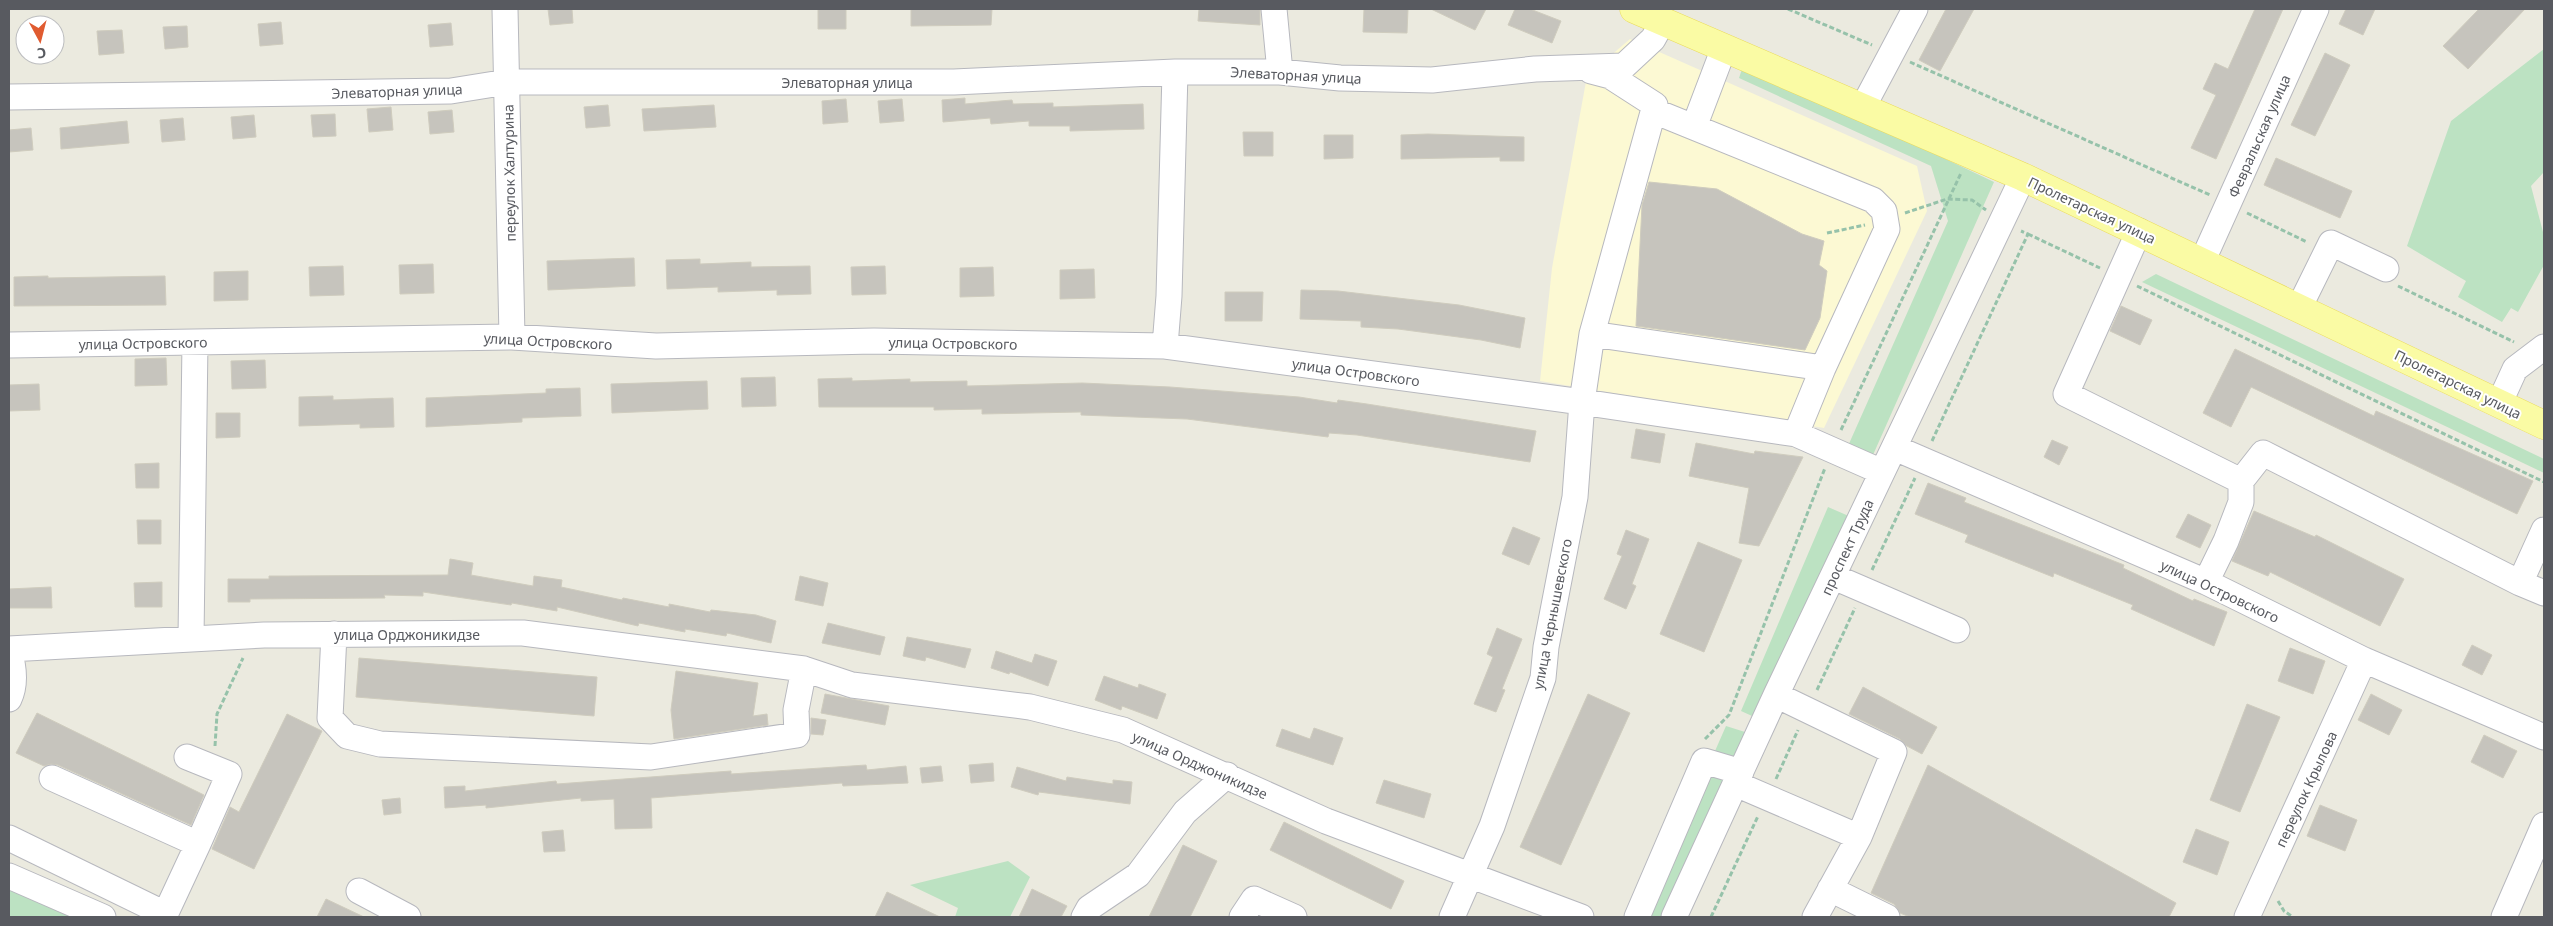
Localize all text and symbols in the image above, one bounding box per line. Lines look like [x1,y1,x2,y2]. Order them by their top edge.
north arrow [15,15,65,65]
text: С [36,43,47,63]
street label: Элеваторная улица [1230,62,1362,88]
street label: Февральская улица [2223,72,2295,200]
street label: Элеваторная улица [781,73,913,92]
street label: Элеваторная улица [331,79,463,103]
street label: переулок Халтурина [498,104,520,242]
street label: Пролетарская улица [2025,172,2159,248]
street label: улица Островского [483,328,613,354]
street label: улица Островского [78,332,208,354]
street label: улица Островского [888,332,1018,354]
street label: Пролетарская улица [2391,345,2525,423]
street label: улица Островского [1291,354,1421,390]
street label: проспект Труда [1816,496,1878,598]
street label: улица Чернышевского [1528,537,1576,691]
street label: улица Островского [2158,555,2282,627]
street label: улица Орджоникидзе [334,625,480,644]
street label: улица Орджоникидзе [1129,727,1271,803]
street label: переулок Крылова [2271,728,2341,850]

